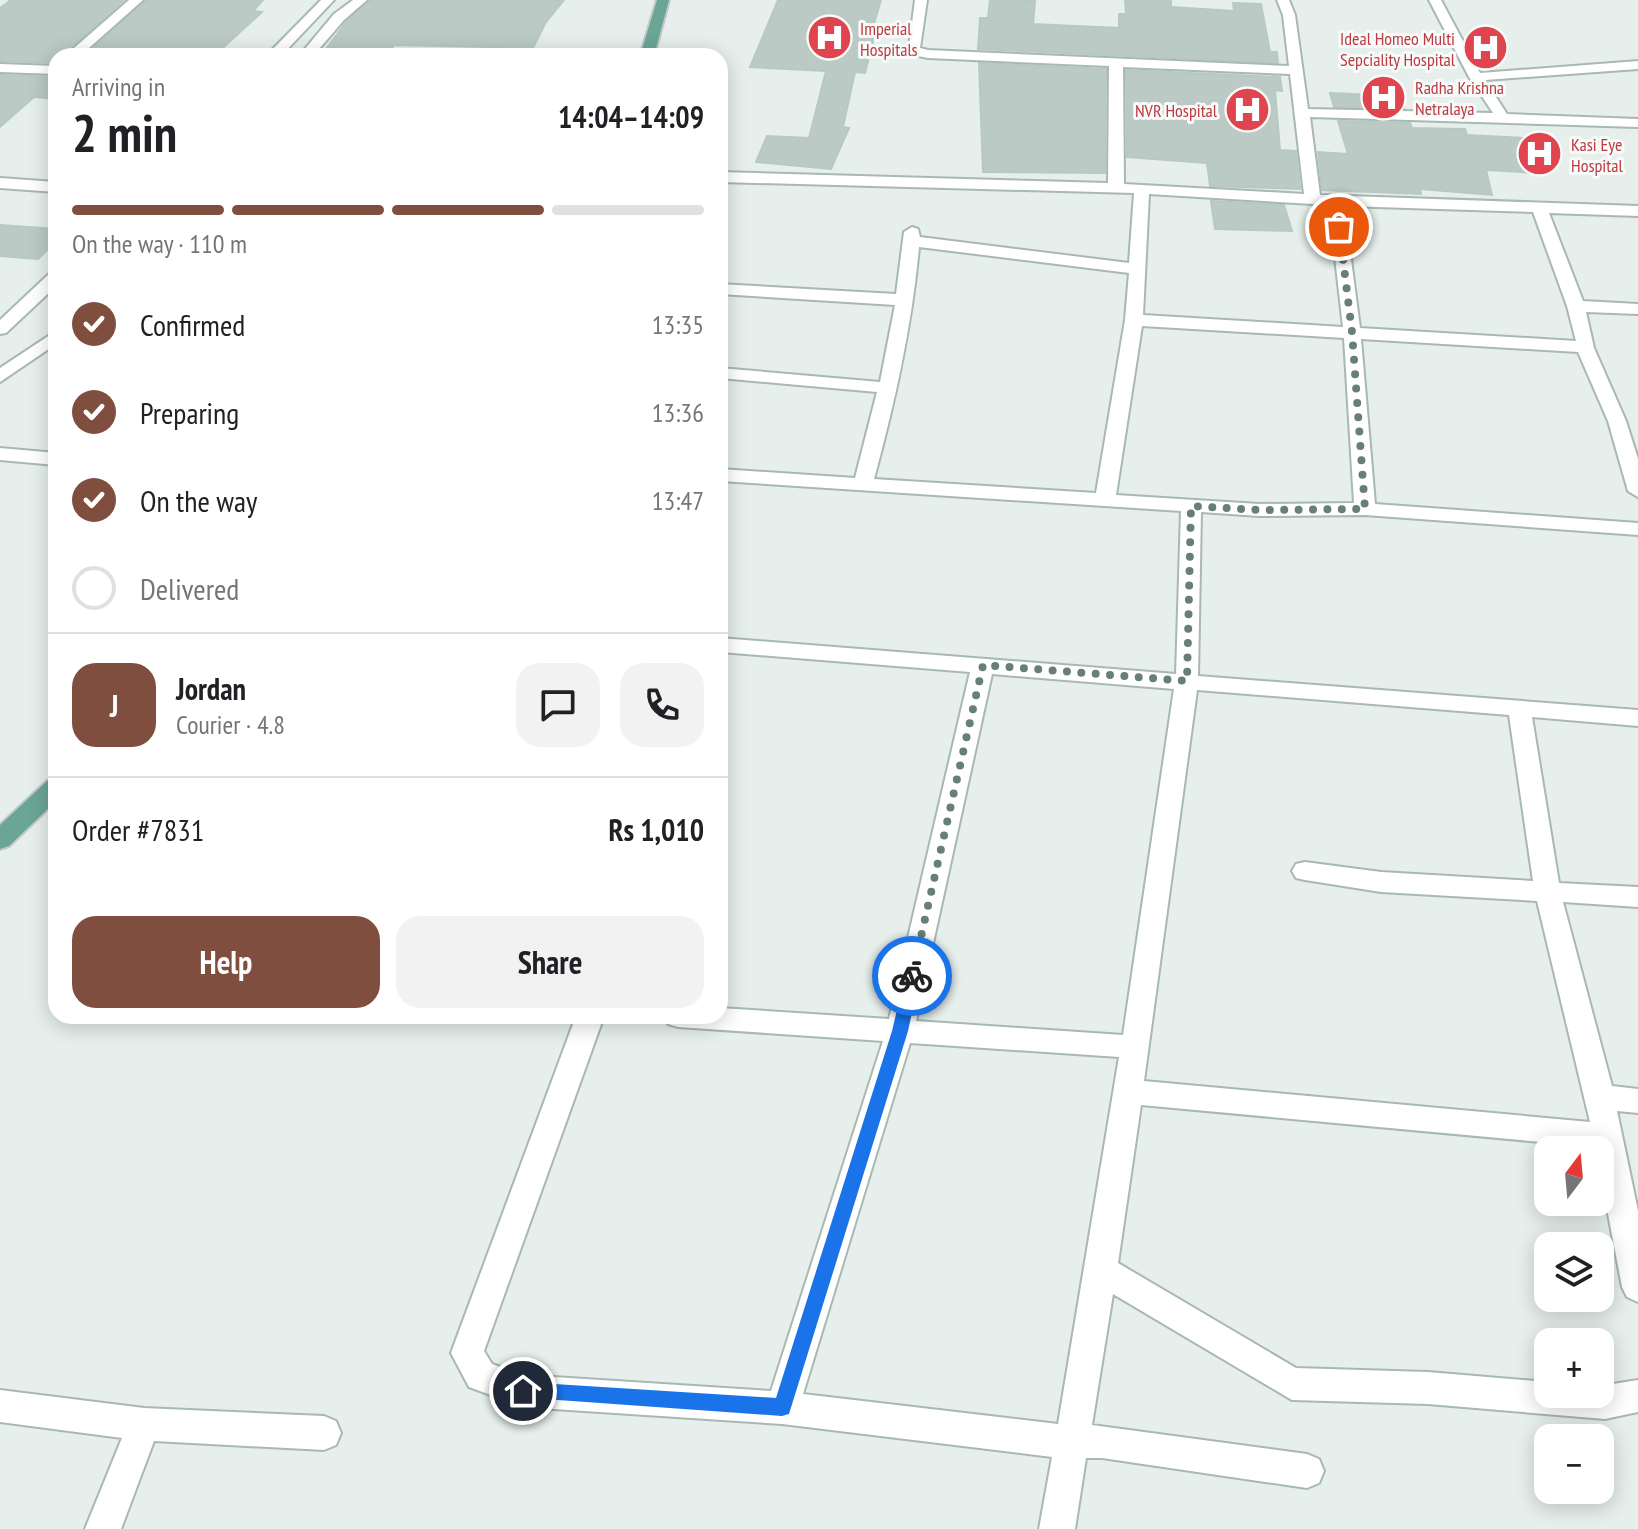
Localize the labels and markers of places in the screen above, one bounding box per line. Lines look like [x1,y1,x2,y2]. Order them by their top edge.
hospital icon: Imperial Hospitals [805,14,853,62]
place label: Imperial Hospitals [860,17,918,61]
hospital icon: Ideal Homeo Multi Sepciality Hospital [1462,24,1510,72]
place label: Ideal Homeo Multi Sepciality Hospital [1340,27,1456,71]
hospital icon: Radha Krishna Netralaya [1360,73,1408,121]
place label: Radha Krishna Netralaya [1415,76,1504,120]
hospital icon: NVR Hospital [1224,86,1272,134]
place label: NVR Hospital [1135,99,1218,122]
hospital icon: Kasi Eye Hospital [1516,130,1564,178]
place label: Kasi Eye Hospital [1571,133,1623,177]
pin [1305,193,1373,261]
pin [489,1357,557,1425]

